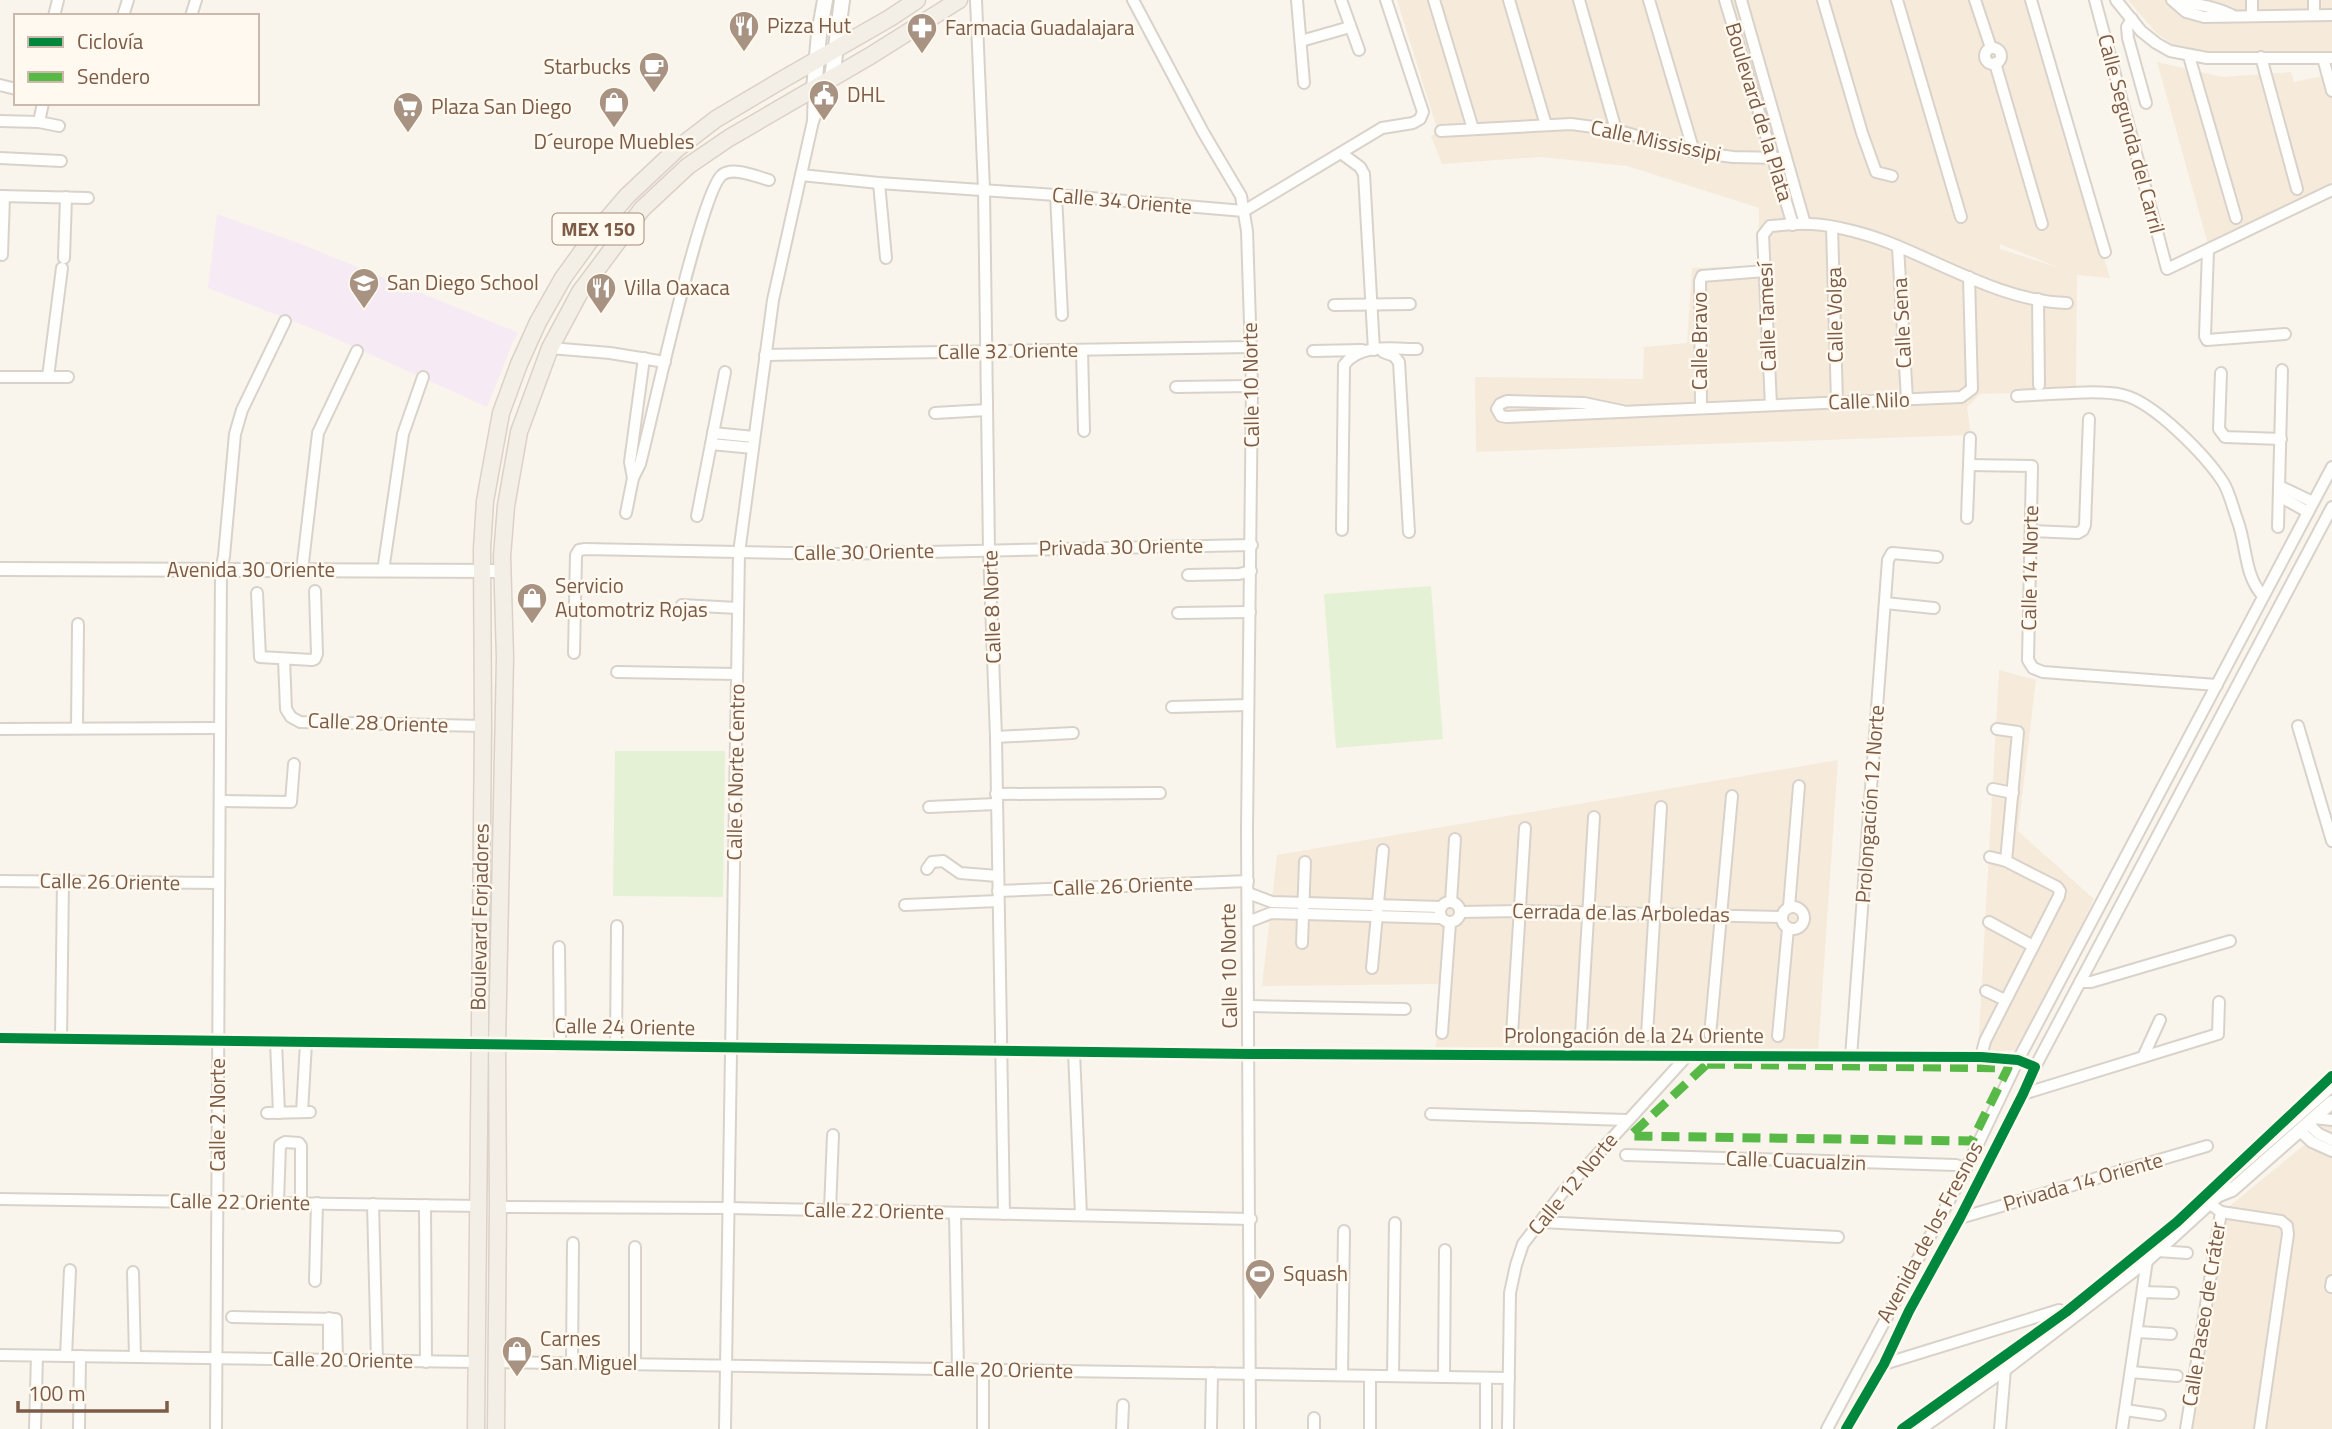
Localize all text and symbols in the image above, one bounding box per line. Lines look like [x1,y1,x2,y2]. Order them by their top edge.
restaurant icon: Pizza Hut [727,9,761,53]
place label: Pizza Hut [767,9,852,41]
pharmacy icon: Farmacia Guadalajara [905,11,939,55]
place label: Farmacia Guadalajara [945,11,1135,43]
legend [14,14,259,105]
street label: Boulevard de la Plata [1718,18,1803,206]
text: Ciclovía [77,25,144,57]
street label: Calle Segunda del Carril [2090,30,2174,237]
place label: Starbucks [543,50,631,82]
cafe icon: Starbucks [637,50,671,94]
text: Sendero [77,60,150,92]
public building icon: DHL [807,78,841,122]
place label: DHL [847,78,885,110]
shop icon: D´europe Muebles [597,85,631,129]
supermarket icon: Plaza San Diego [391,90,425,134]
place label: Plaza San Diego [431,90,572,122]
street label: Calle Mississipi [1588,111,1725,170]
place label: D´europe Muebles [533,125,695,157]
street label: Calle 34 Oriente [1051,178,1193,222]
road number: MEX 150 [552,214,644,244]
street label: Calle Tamesí [1748,261,1784,372]
school or university icon: San Diego School [347,266,381,310]
place label: San Diego School [387,266,539,298]
street label: Calle Volga [1817,266,1851,363]
restaurant icon: Villa Oaxaca [584,271,618,315]
place label: Villa Oaxaca [624,271,730,303]
street label: Calle Sena [1883,276,1919,369]
street label: Calle Bravo [1683,292,1715,390]
street label: Calle 10 Norte [1233,322,1267,448]
street label: Calle 32 Oriente [937,333,1079,367]
street label: Calle Nilo [1828,383,1910,417]
street label: Calle 14 Norte [2012,505,2046,631]
street label: Privada 30 Oriente [1038,529,1204,563]
street label: Calle 30 Oriente [793,534,935,568]
street label: Calle 8 Norte [973,550,1009,664]
street label: Avenida 30 Oriente [167,553,335,585]
place label: Servicio Automotriz Rojas [555,569,708,625]
shop icon: Servicio Automotriz Rojas [515,581,549,625]
street label: Calle 6 Norte Centro [717,683,753,861]
street label: Calle 28 Oriente [307,704,449,740]
street label: Prolongación 12 Norte [1846,704,1892,904]
street label: Boulevard Forjadores [461,823,497,1011]
street label: Calle 26 Oriente [39,864,181,898]
street label: Calle 26 Oriente [1052,867,1194,903]
street label: Cerrada de las Arboledas [1512,894,1730,930]
street label: Calle 10 Norte [1211,903,1245,1029]
street label: Calle 24 Oriente [554,1009,696,1043]
street label: Prolongación de la 24 Oriente [1504,1019,1764,1051]
street label: Calle 2 Norte [201,1058,233,1172]
street label: Calle 12 Norte [1520,1125,1625,1242]
street label: Avenida de los Fresnos [1868,1135,1991,1328]
street label: Calle Cuacualzin [1725,1142,1867,1178]
street label: Privada 14 Oriente [1999,1143,2166,1219]
street label: Calle 22 Oriente [169,1184,311,1218]
street label: Calle 22 Oriente [803,1193,945,1227]
street label: Calle Paseo de Cráter [2173,1219,2233,1408]
sports icon: Squash [1243,1257,1277,1301]
place label: Squash [1283,1257,1348,1289]
place label: Carnes San Miguel [540,1322,637,1378]
shop icon: Carnes San Miguel [500,1334,534,1378]
street label: Calle 20 Oriente [272,1342,414,1376]
street label: Calle 20 Oriente [932,1352,1074,1386]
scale bar [18,1370,166,1414]
text: 100 m [28,1377,85,1409]

